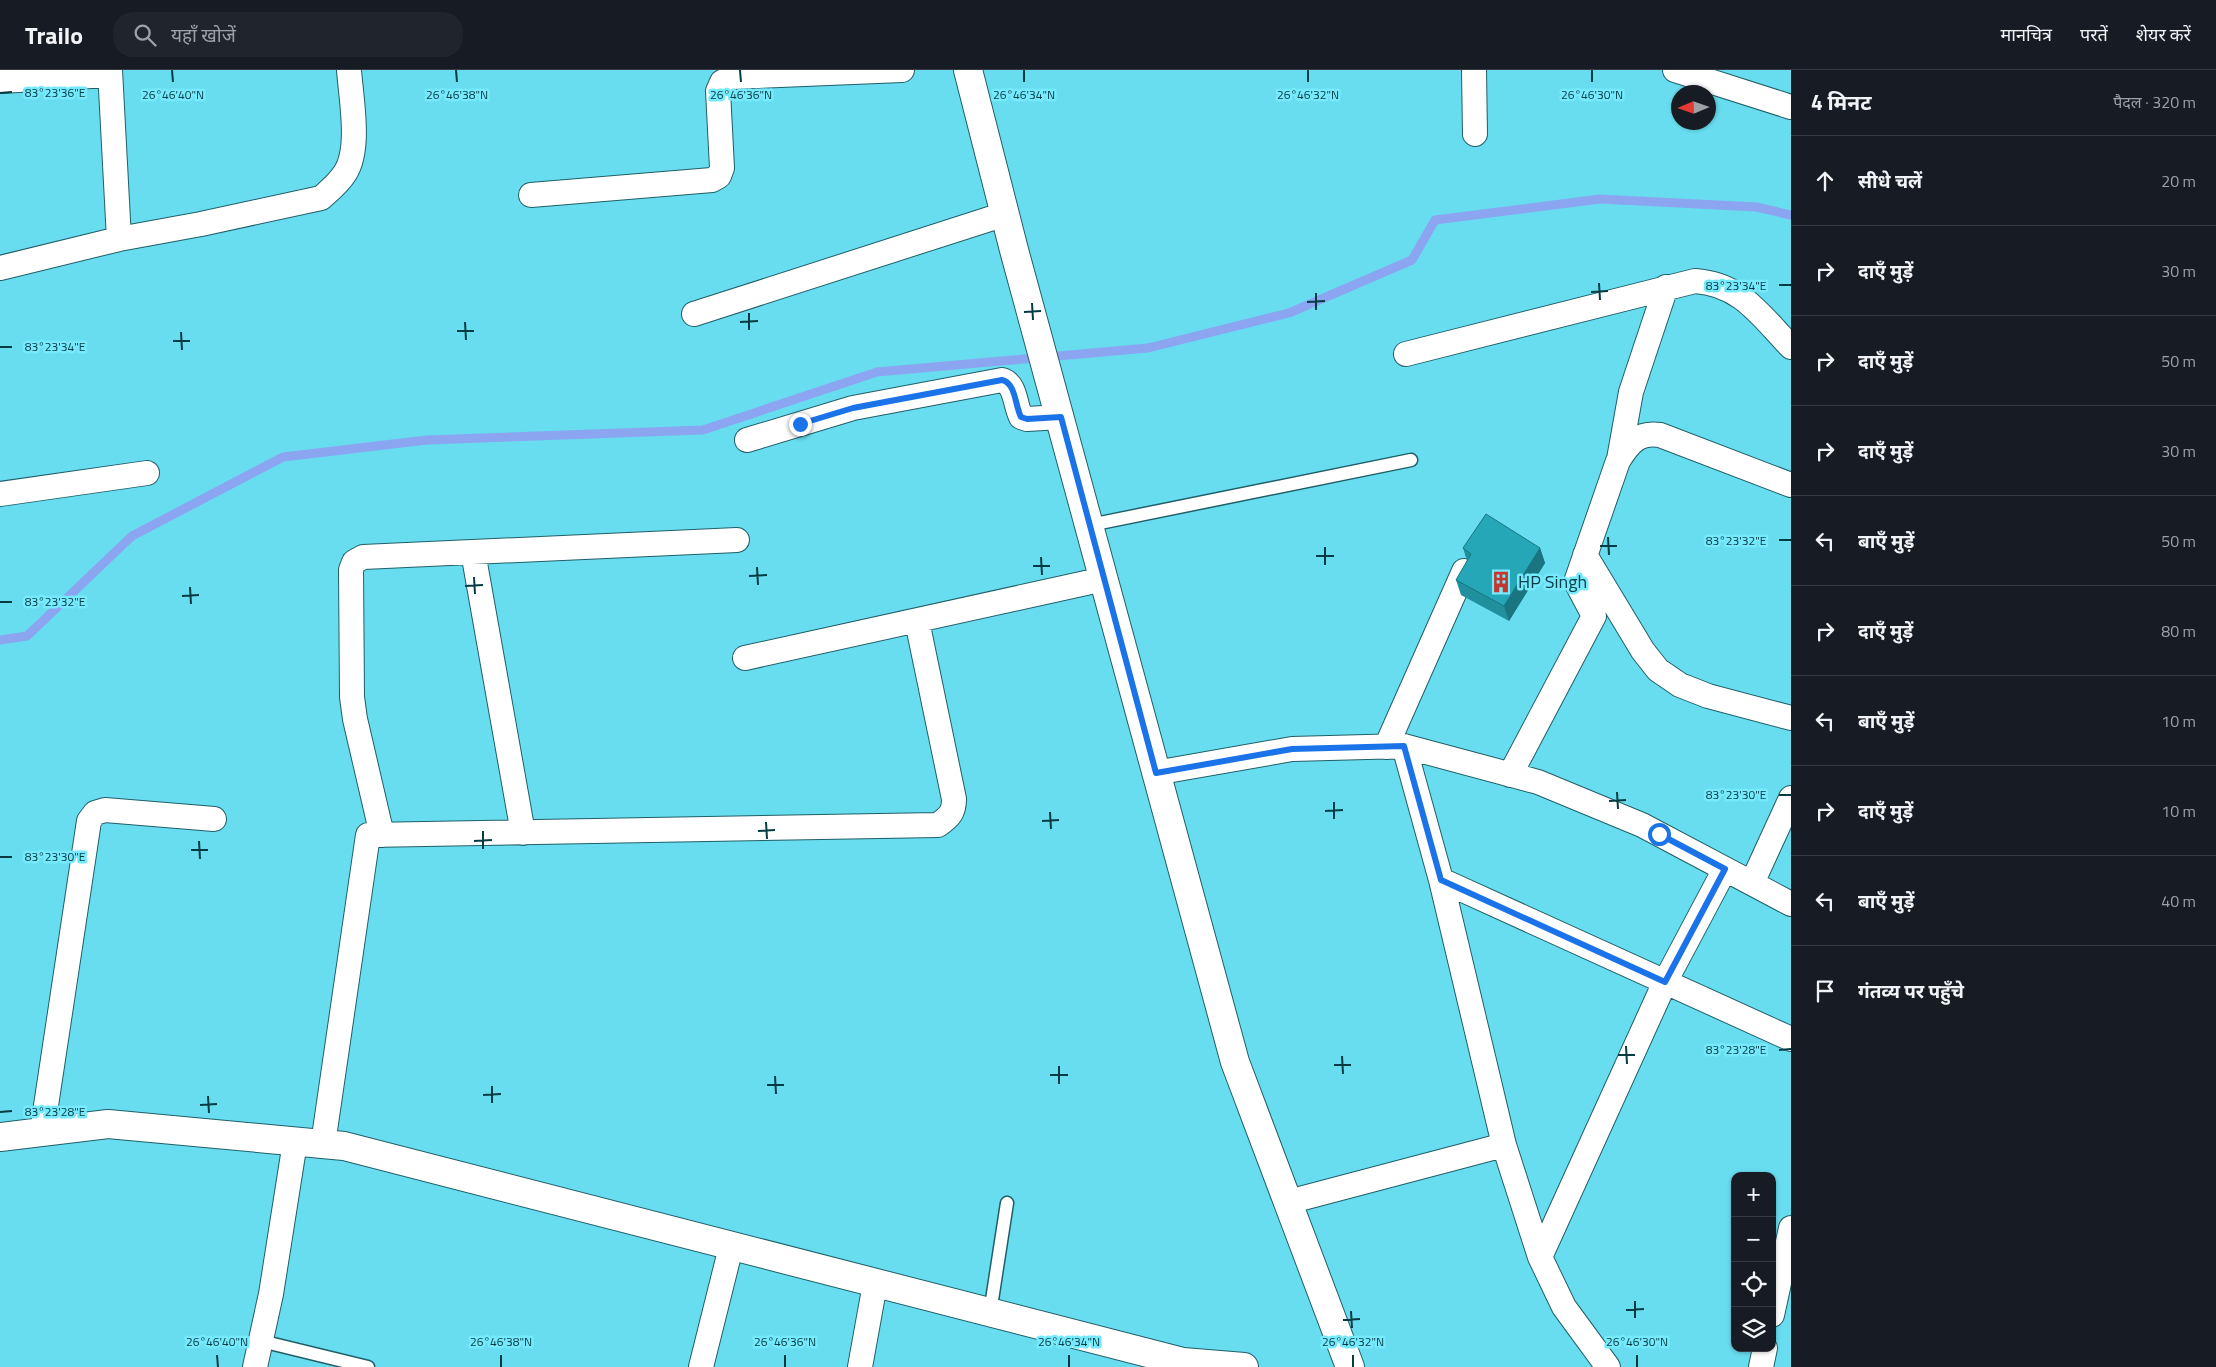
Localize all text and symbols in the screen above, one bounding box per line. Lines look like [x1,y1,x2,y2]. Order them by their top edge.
search box [113,12,463,57]
text: Trailo [25,17,83,53]
text: यहाँ खोजें [171,20,236,49]
icon: search [131,21,159,49]
text: मानचित्र [2000,21,2052,48]
text: परतें [2080,21,2108,48]
text: शेयर करें [2136,21,2191,48]
text: 83°23'36"E [25,83,86,102]
text: 26°46'40"N [142,85,204,104]
text: 26°46'38"N [426,85,488,104]
text: 26°46'36"N [710,85,772,104]
text: 26°46'34"N [993,85,1055,104]
text: 26°46'32"N [1277,85,1339,104]
text: 26°46'30"N [1561,85,1623,104]
north arrow [1671,85,1716,130]
text: 4 मिनट [1811,86,1871,118]
text: पैदल · 320 m [2113,90,2196,114]
text: सीधे चलें [1858,166,1922,195]
icon: ahead [1811,167,1839,195]
text: 20 m [2161,169,2196,193]
text: दाएँ मुड़ें [1858,256,1913,285]
icon: right [1811,257,1839,285]
text: 30 m [2161,259,2196,283]
text: 83°23'34"E [1706,276,1767,295]
text: 83°23'34"E [25,337,86,356]
text: दाएँ मुड़ें [1858,346,1913,375]
icon: right [1811,347,1839,375]
text: 50 m [2161,349,2196,373]
route end [789,413,812,436]
text: दाएँ मुड़ें [1858,436,1913,465]
icon: right [1811,437,1839,465]
text: 30 m [2161,439,2196,463]
text: बाएँ मुड़ें [1858,526,1914,555]
icon: left [1811,527,1839,555]
text: 50 m [2161,529,2196,553]
text: 83°23'32"E [1706,531,1767,550]
place label: HP Singh [1518,568,1587,595]
building icon: HP Singh [1488,569,1514,595]
text: 83°23'32"E [25,592,86,611]
text: दाएँ मुड़ें [1858,616,1913,645]
icon: right [1811,617,1839,645]
text: 80 m [2161,619,2196,643]
text: बाएँ मुड़ें [1858,706,1914,735]
icon: left [1811,707,1839,735]
text: 10 m [2161,709,2196,733]
text: 83°23'30"E [1706,785,1767,804]
text: दाएँ मुड़ें [1858,796,1913,825]
icon: right [1811,797,1839,825]
text: 10 m [2161,799,2196,823]
route start [1648,823,1671,846]
text: 83°23'30"E [25,847,86,866]
text: बाएँ मुड़ें [1858,886,1914,915]
icon: left [1811,887,1839,915]
text: 40 m [2161,889,2196,913]
text: गंतव्य पर पहुँचे [1858,976,1964,1005]
icon: arrive [1811,977,1839,1005]
text: 83°23'28"E [1706,1040,1767,1059]
text: 83°23'28"E [25,1102,86,1121]
map controls [1731,1172,1776,1352]
button: + [1731,1172,1776,1217]
button: − [1731,1217,1776,1262]
button: locate [1731,1262,1776,1307]
button: layers [1731,1307,1776,1352]
text: 26°46'40"N [186,1332,248,1351]
text: 26°46'38"N [470,1332,532,1351]
text: 26°46'36"N [754,1332,816,1351]
text: 26°46'34"N [1038,1332,1100,1351]
text: 26°46'32"N [1322,1332,1384,1351]
text: 26°46'30"N [1606,1332,1668,1351]

